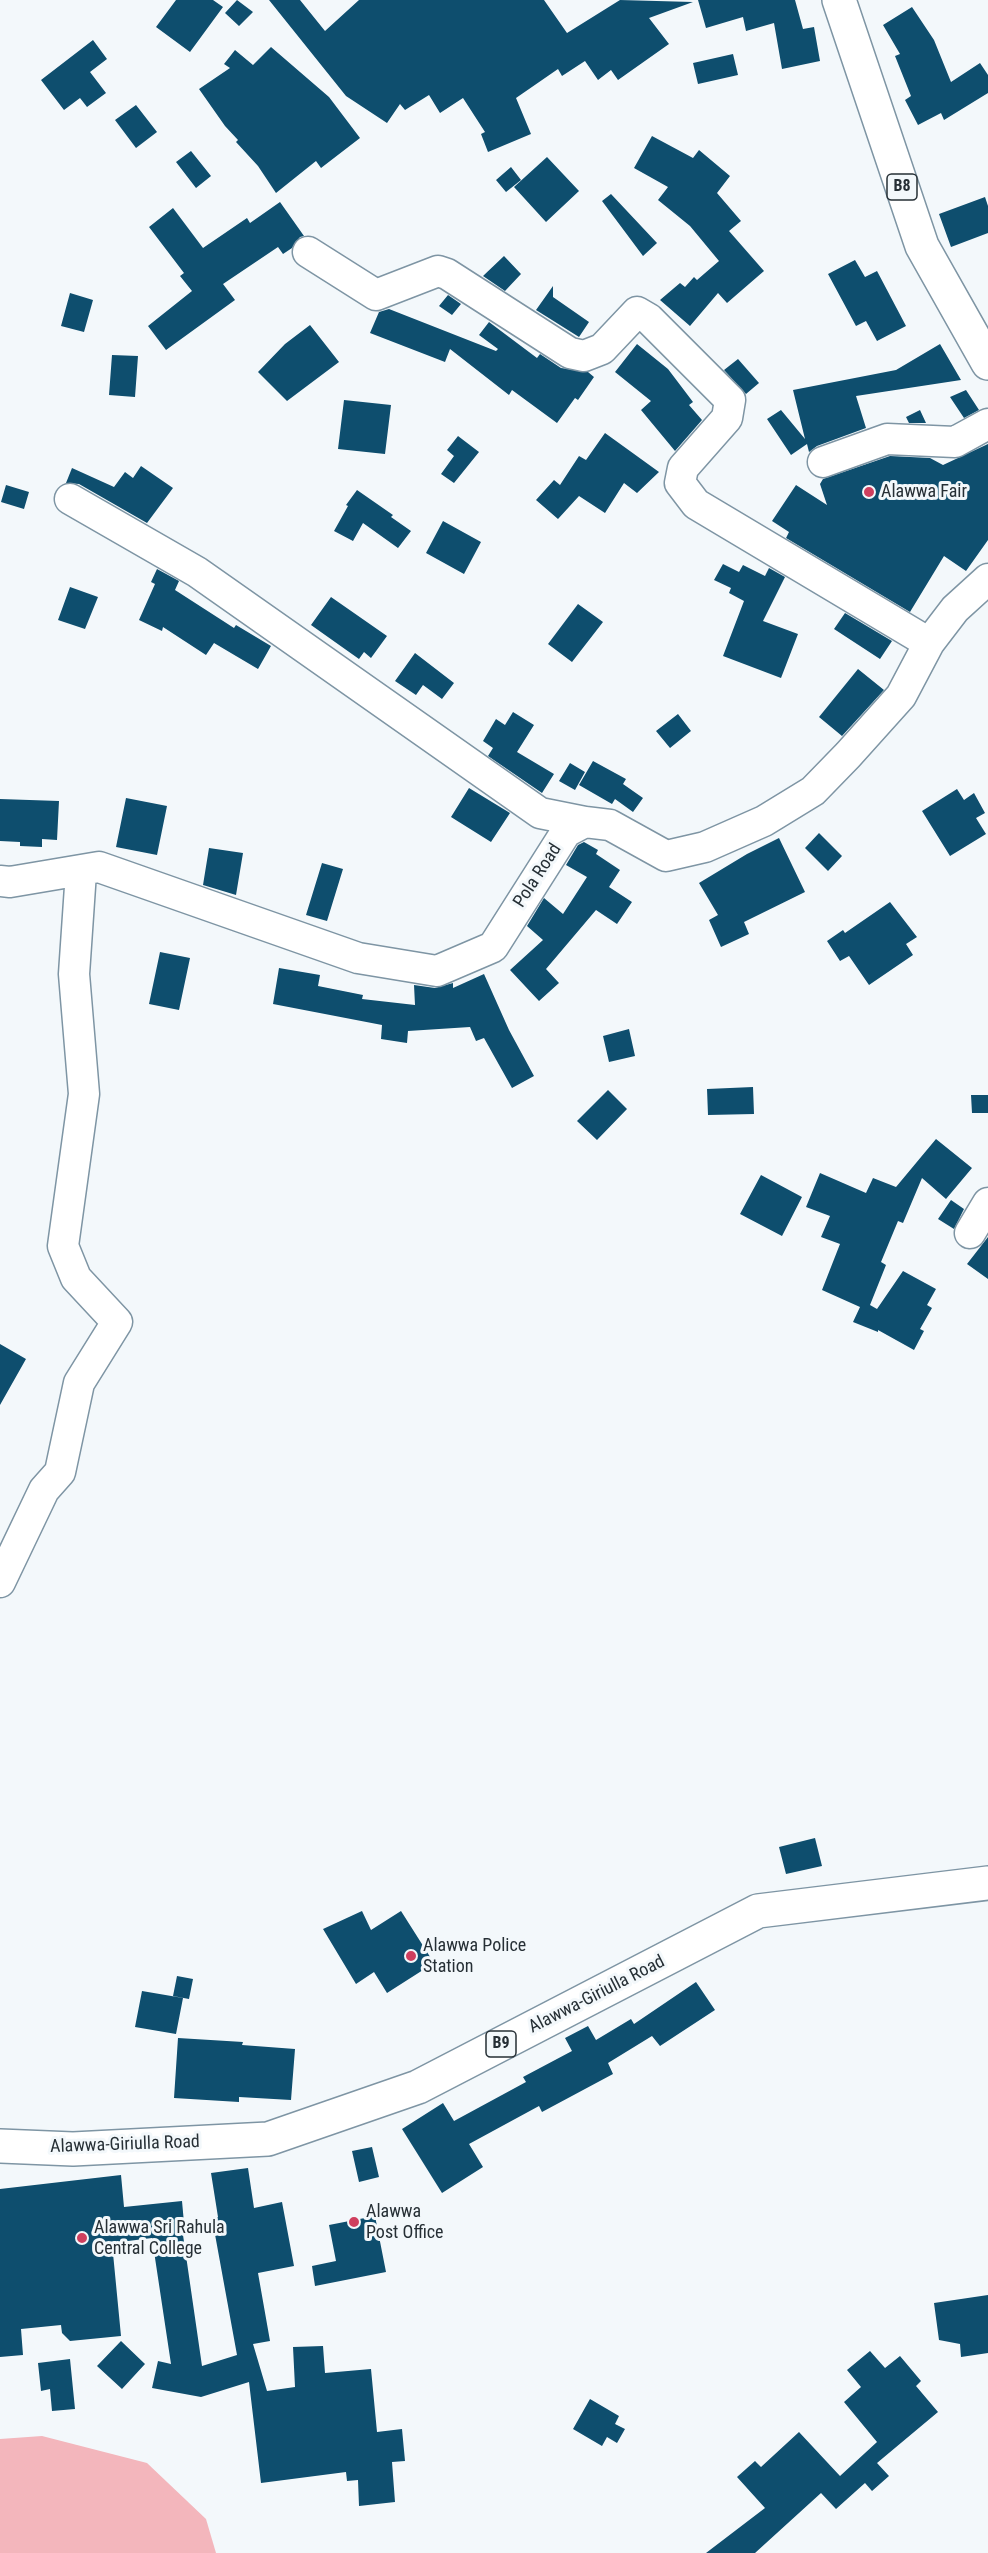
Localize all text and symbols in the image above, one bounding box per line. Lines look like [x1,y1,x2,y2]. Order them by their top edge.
road number: B8 [887,174,917,200]
place label: Alawwa Fair [881,481,967,503]
marker: Alawwa Fair [862,485,876,499]
street label: Pola Road [509,840,567,912]
place label: Alawwa Police Station [423,1935,526,1978]
marker: Alawwa Police Station [404,1949,418,1963]
street label: Alawwa-Giriulla Road [525,1951,669,2039]
road number: B9 [486,2031,516,2057]
street label: Alawwa-Giriulla Road [50,2132,200,2158]
place label: Alawwa Post Office [366,2201,444,2244]
marker: Alawwa Post Office [347,2215,361,2229]
place label: Alawwa Sri Rahula Central College [94,2217,225,2260]
marker: Alawwa Sri Rahula Central College [75,2231,89,2245]

